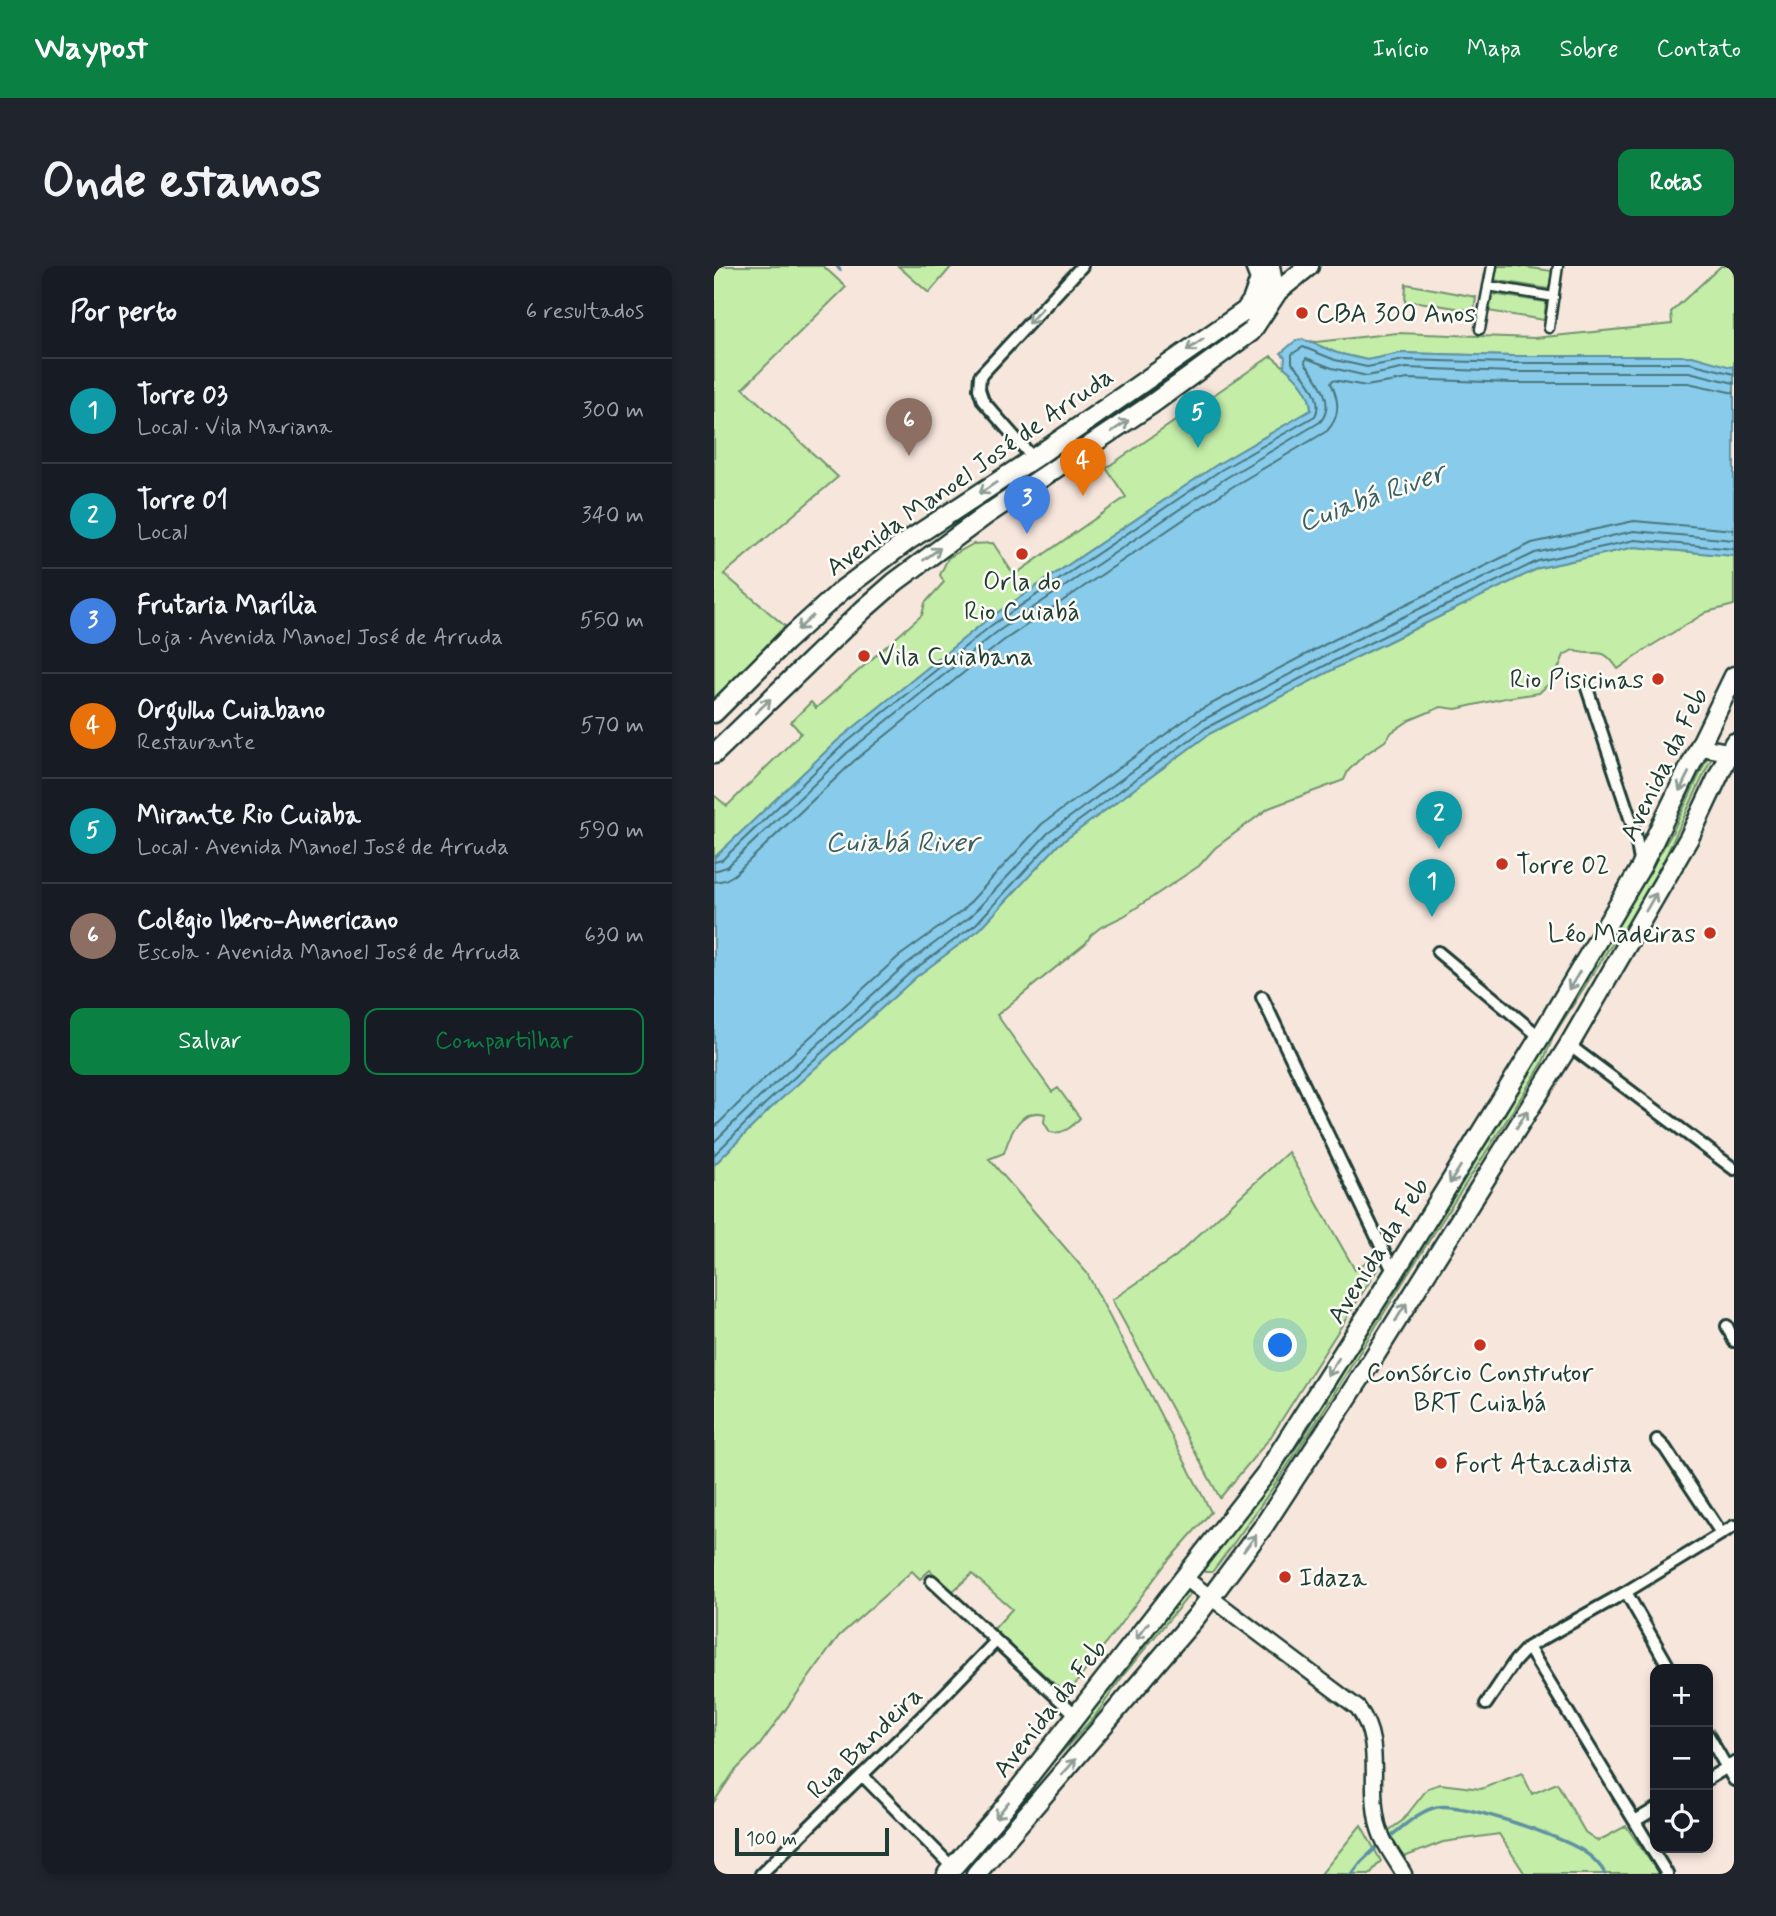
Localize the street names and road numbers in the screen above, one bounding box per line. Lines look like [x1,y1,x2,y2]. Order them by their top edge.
street label: Avenida Manoel José de Arruda [820,360,1121,585]
street label: Avenida da Feb [1613,682,1717,847]
street label: Avenida da Feb [1320,1171,1437,1331]
street label: Avenida da Feb [986,1633,1115,1785]
street label: Rua Bandeira [800,1679,931,1807]

